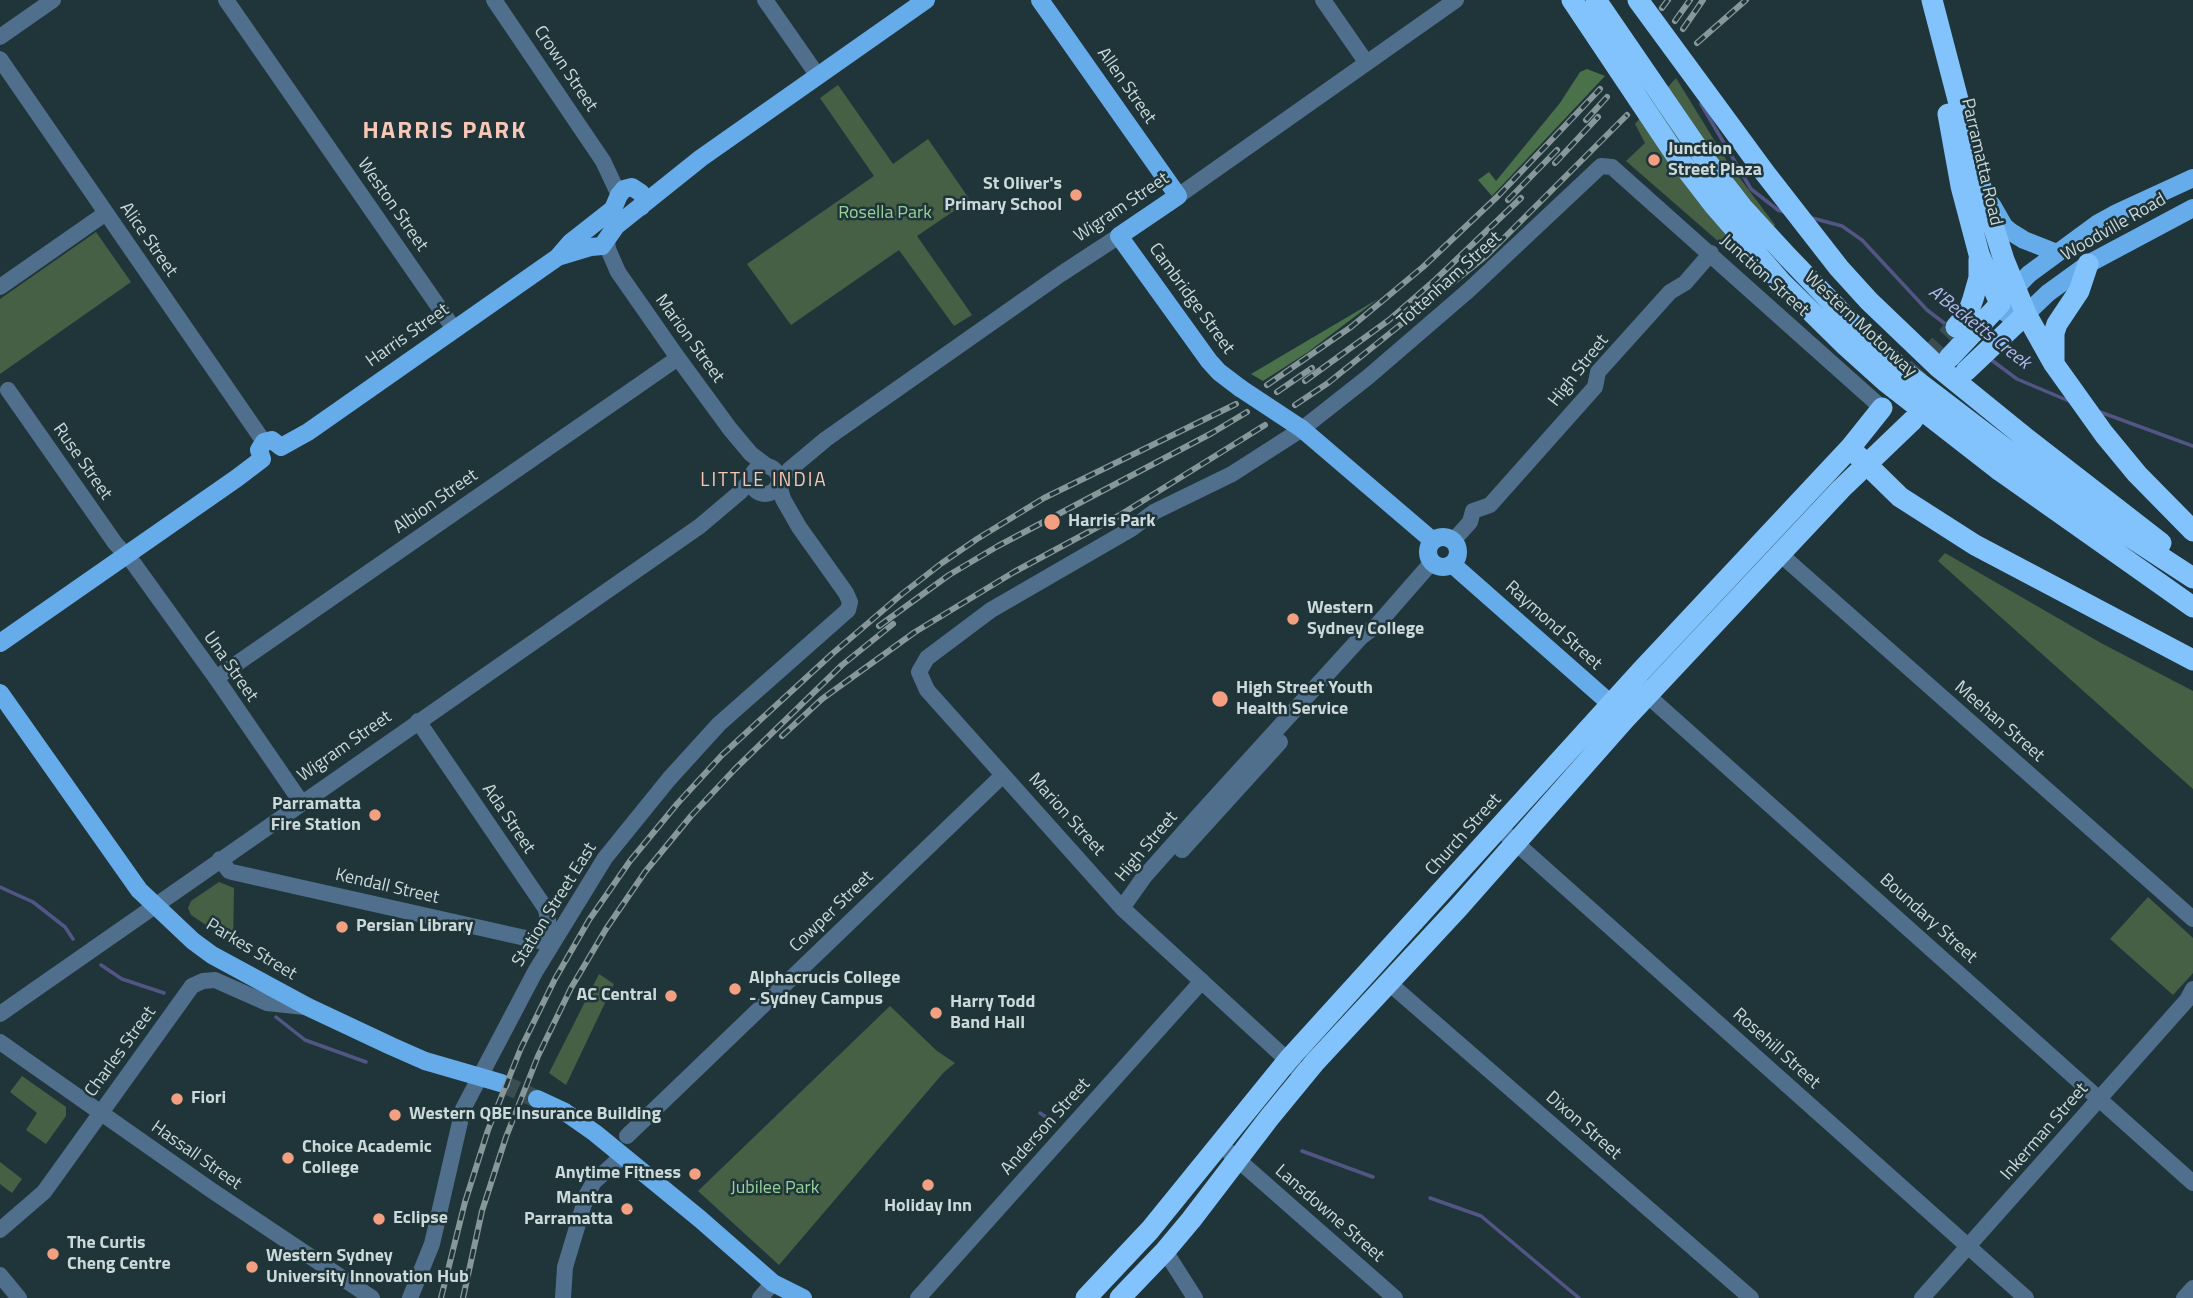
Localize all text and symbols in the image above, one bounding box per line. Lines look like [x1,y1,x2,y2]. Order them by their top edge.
street label: Crown Street [528,22,602,116]
street label: Allen Street [1092,44,1160,128]
street label: Parramatta Road [1956,96,2006,228]
district label: HARRIS PARK [364,118,526,146]
place label: Junction Street Plaza [1668,139,1762,182]
marker: Junction Street Plaza [1646,152,1662,168]
street label: Weston Street [352,154,432,256]
street label: Wigram Street [1070,168,1174,248]
place label: St Oliver's Primary School [944,174,1062,216]
marker: St Oliver's Primary School [1068,187,1084,203]
street label: Woodville Road [2058,189,2170,267]
street label: Alice Street [114,199,182,281]
park label: Rosella Park [838,203,932,225]
street label: Tottenham Street [1393,228,1507,332]
street label: Junction Street [1715,230,1813,322]
street label: Cambridge Street [1144,239,1238,359]
street label: Western Motorway [1799,267,1921,383]
water label: A'Becketts Creek [1924,281,2034,375]
street label: Marion Street [650,291,728,387]
street label: Harris Street [362,300,454,372]
street label: High Street [1544,331,1614,411]
street label: Ruse Street [48,420,116,504]
street label: Albion Street [390,465,482,539]
district label: LITTLE INDIA [702,470,826,492]
place label: Harris Park [1068,511,1156,533]
marker: Harris Park [1042,512,1062,532]
street label: Raymond Street [1500,577,1606,675]
place label: Western Sydney College [1307,598,1424,640]
marker: Western Sydney College [1285,611,1301,627]
street label: Una Street [198,628,262,706]
street label: Meehan Street [1950,677,2048,767]
place label: High Street Youth Health Service [1236,678,1373,720]
marker: High Street Youth Health Service [1210,689,1230,709]
street label: Wigram Street [294,707,396,787]
street label: Marion Street [1023,769,1109,861]
street label: Ada Street [477,780,539,858]
street label: Church Street [1422,790,1506,880]
place label: Parramatta Fire Station [271,794,361,836]
marker: Parramatta Fire Station [367,807,383,823]
street label: High Street [1111,807,1183,887]
street label: Station Street East [508,839,602,971]
street label: Kendall Street [333,865,441,909]
street label: Cowper Street [786,867,878,957]
street label: Boundary Street [1875,870,1981,968]
street label: Parkes Street [202,914,300,986]
place label: Persian Library [356,916,473,938]
marker: Persian Library [334,919,350,935]
place label: Alphacrucis College - Sydney Campus [749,968,900,1010]
marker: Alphacrucis College - Sydney Campus [727,981,743,997]
place label: AC Central [577,985,657,1007]
marker: AC Central [663,988,679,1004]
place label: Harry Todd Band Hall [950,992,1035,1034]
street label: Charles Street [81,1002,161,1102]
street label: Rosehill Street [1728,1004,1824,1094]
marker: Harry Todd Band Hall [928,1005,944,1021]
street label: Anderson Street [997,1074,1095,1180]
street label: Inkerman Street [1997,1079,2093,1185]
street label: Dixon Street [1541,1087,1625,1165]
place label: Fiori [191,1088,226,1110]
marker: Fiori [169,1091,185,1107]
place label: Western QBE Insurance Building [409,1104,661,1126]
marker: Western QBE Insurance Building [387,1107,403,1123]
street label: Hassall Street [147,1117,245,1195]
place label: Choice Academic College [302,1137,432,1180]
marker: Choice Academic College [280,1150,296,1166]
street label: Lansdowne Street [1270,1161,1388,1267]
place label: Anytime Fitness [555,1163,681,1185]
marker: Anytime Fitness [687,1166,703,1182]
marker: Holiday Inn [920,1177,936,1193]
park label: Jubilee Park [731,1178,819,1200]
place label: Mantra Parramatta [524,1188,613,1230]
place label: Holiday Inn [884,1196,972,1218]
marker: Mantra Parramatta [619,1201,635,1217]
place label: Eclipse [393,1208,448,1230]
marker: Eclipse [371,1211,387,1227]
place label: The Curtis Cheng Centre [67,1233,171,1276]
marker: The Curtis Cheng Centre [45,1246,61,1262]
place label: Western Sydney University Innovation Hub [266,1246,469,1288]
marker: Western Sydney University Innovation Hub [244,1259,260,1275]

